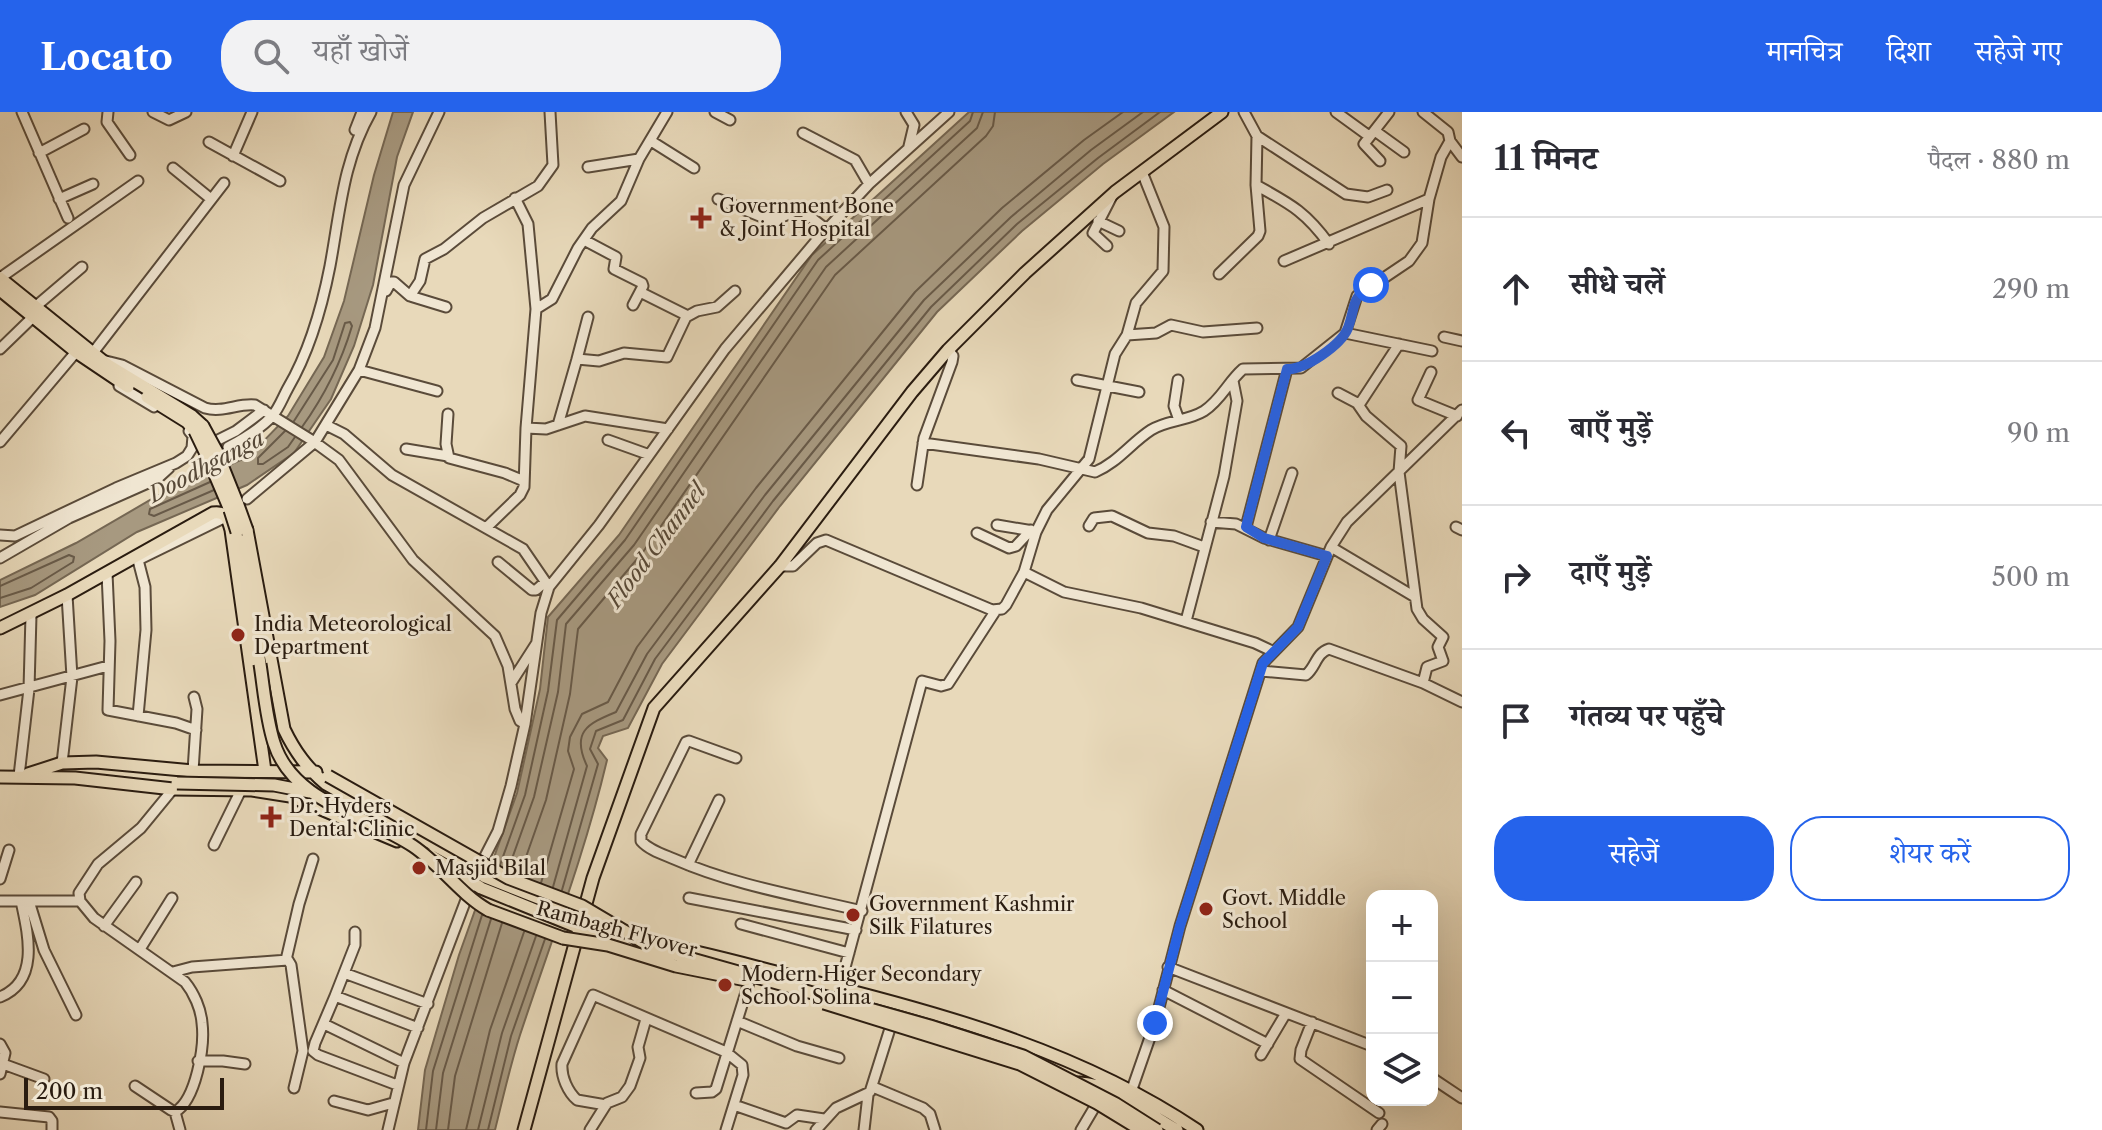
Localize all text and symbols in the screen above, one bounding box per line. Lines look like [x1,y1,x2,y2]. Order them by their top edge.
search box [221,20,781,92]
text: यहाँ खोजें [313,32,409,69]
text: Locato [40,33,173,80]
icon: search [249,34,293,78]
text: मानचित्र [1766,34,1842,68]
text: दिशा [1886,34,1931,68]
text: सहेजे गए [1975,34,2062,68]
text: 11 मिनट [1494,137,1598,179]
text: पैदल · 880 m [1928,144,2070,176]
place label: Government Bone & Joint Hospital [719,194,894,241]
marker: Government Bone & Joint Hospital [690,207,712,229]
text: सीधे चलें [1570,265,1665,302]
route start [1353,267,1389,303]
icon: ahead [1494,267,1538,311]
text: 290 m [1992,273,2070,305]
text: बाएँ मुड़ें [1570,409,1652,446]
icon: left [1494,411,1538,455]
text: 90 m [2007,417,2070,449]
water label: Doodhganga [142,425,269,509]
water label: Flood Channel [600,476,714,614]
text: दाएँ मुड़ें [1570,553,1651,590]
icon: right [1494,555,1538,599]
text: 500 m [1992,561,2070,593]
place label: India Meteorological Department [254,612,452,659]
marker: India Meteorological Department [229,626,247,644]
text: गंतव्य पर पहुँचे [1570,697,1724,734]
icon: arrive [1494,699,1538,743]
place label: Dr. Hyders Dental Clinic [289,794,414,841]
marker: Dr. Hyders Dental Clinic [260,806,282,828]
button: सहेजें [1494,816,1774,901]
button: शेयर करें [1790,816,2070,901]
place label: Masjid Bilal [435,856,546,880]
marker: Masjid Bilal [410,859,428,877]
place label: Govt. Middle School [1222,886,1346,933]
map controls [1366,890,1438,1106]
button: + [1366,890,1438,962]
place label: Government Kashmir Silk Filatures [869,892,1075,939]
street label: Rambagh Flyover [534,896,701,962]
marker: Govt. Middle School [1197,900,1215,918]
marker: Government Kashmir Silk Filatures [844,906,862,924]
place label: Modern Higer Secondary School Solina [741,962,982,1009]
button: − [1366,962,1438,1034]
marker: Modern Higer Secondary School Solina [716,976,734,994]
route end [1137,1005,1173,1041]
button: layers [1366,1034,1438,1106]
scale bar [24,1074,224,1110]
text: 200 m [36,1078,103,1105]

